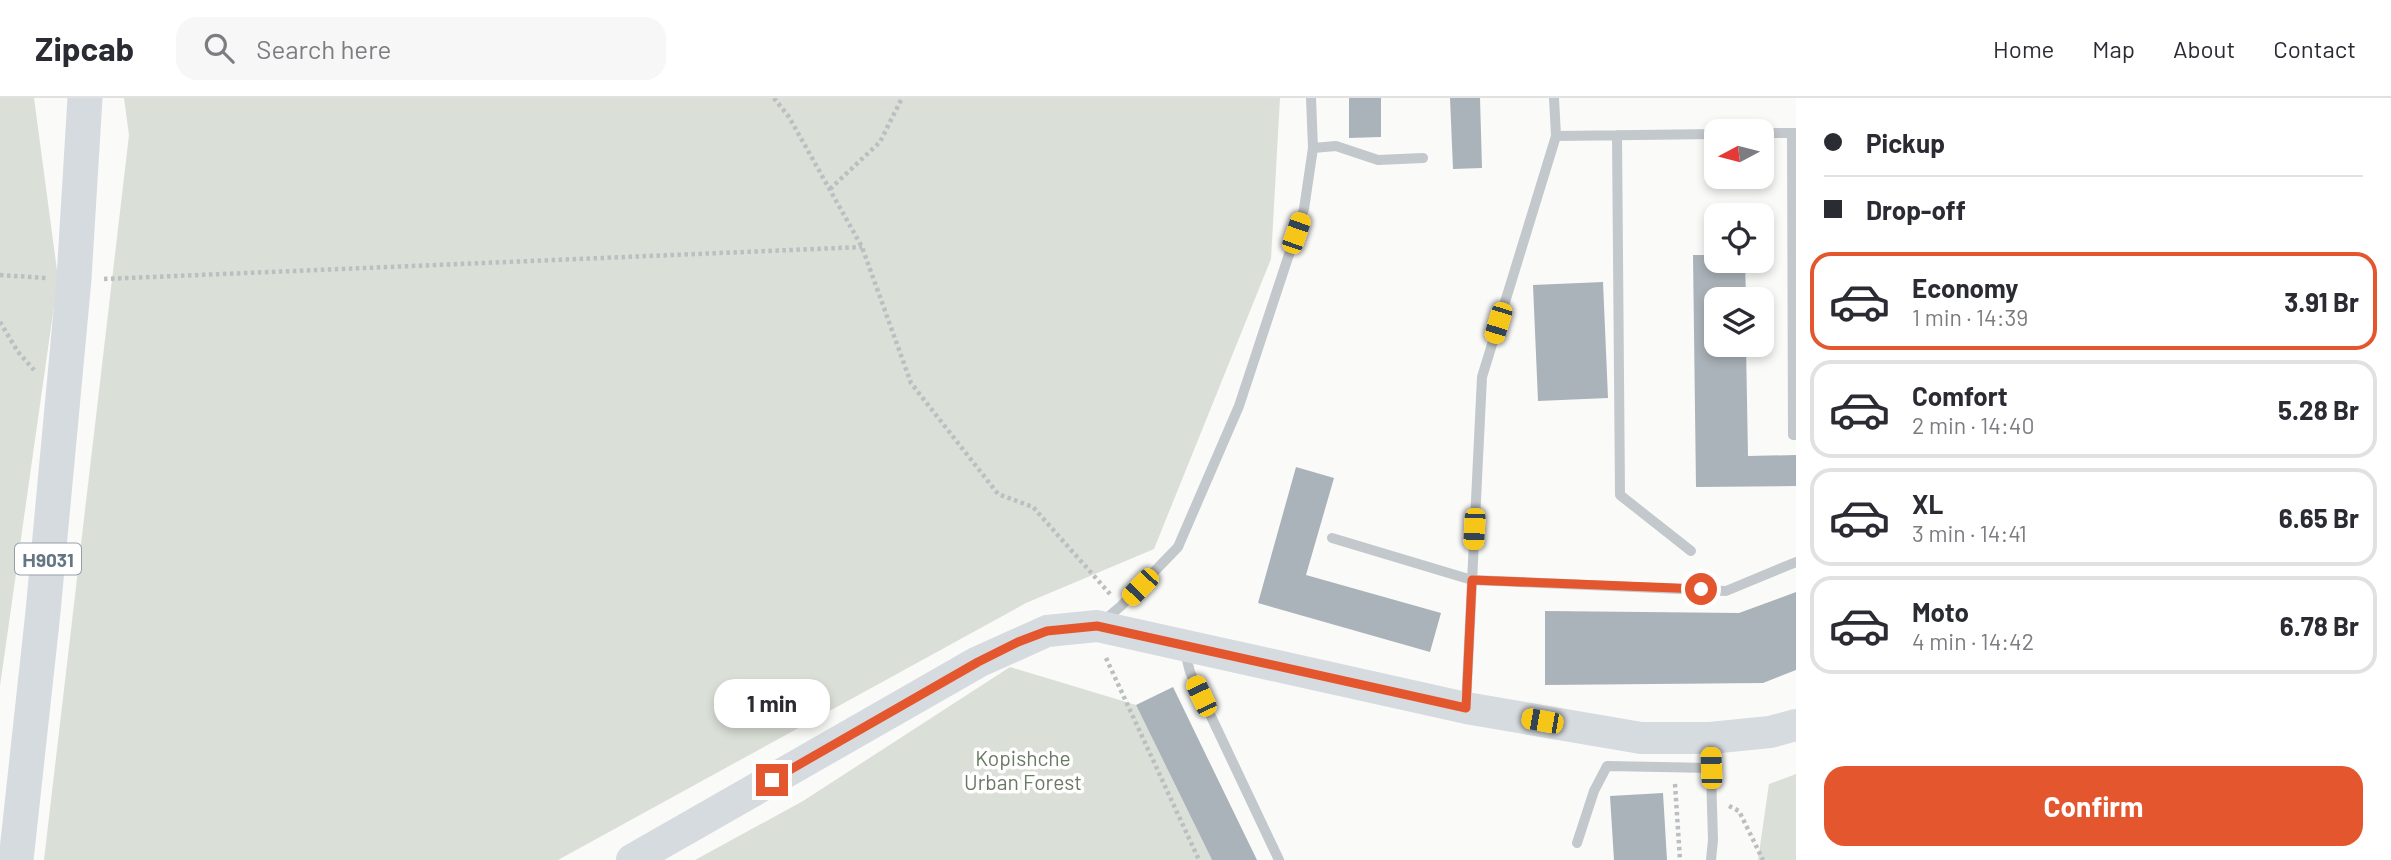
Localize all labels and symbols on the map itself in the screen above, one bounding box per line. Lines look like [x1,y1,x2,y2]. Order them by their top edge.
north arrow [1704,119,1774,189]
car [1280,210,1313,256]
car [1482,300,1515,346]
car [1463,507,1486,551]
road number: Н9031 [15,544,81,574]
car [1118,565,1163,609]
route start [1685,573,1717,605]
car [1183,673,1220,719]
callout: 1 min [714,678,830,728]
car [1520,707,1565,735]
park label: Kopishche Urban Forest [964,745,1082,794]
car [1700,747,1723,789]
route end [756,764,788,796]

